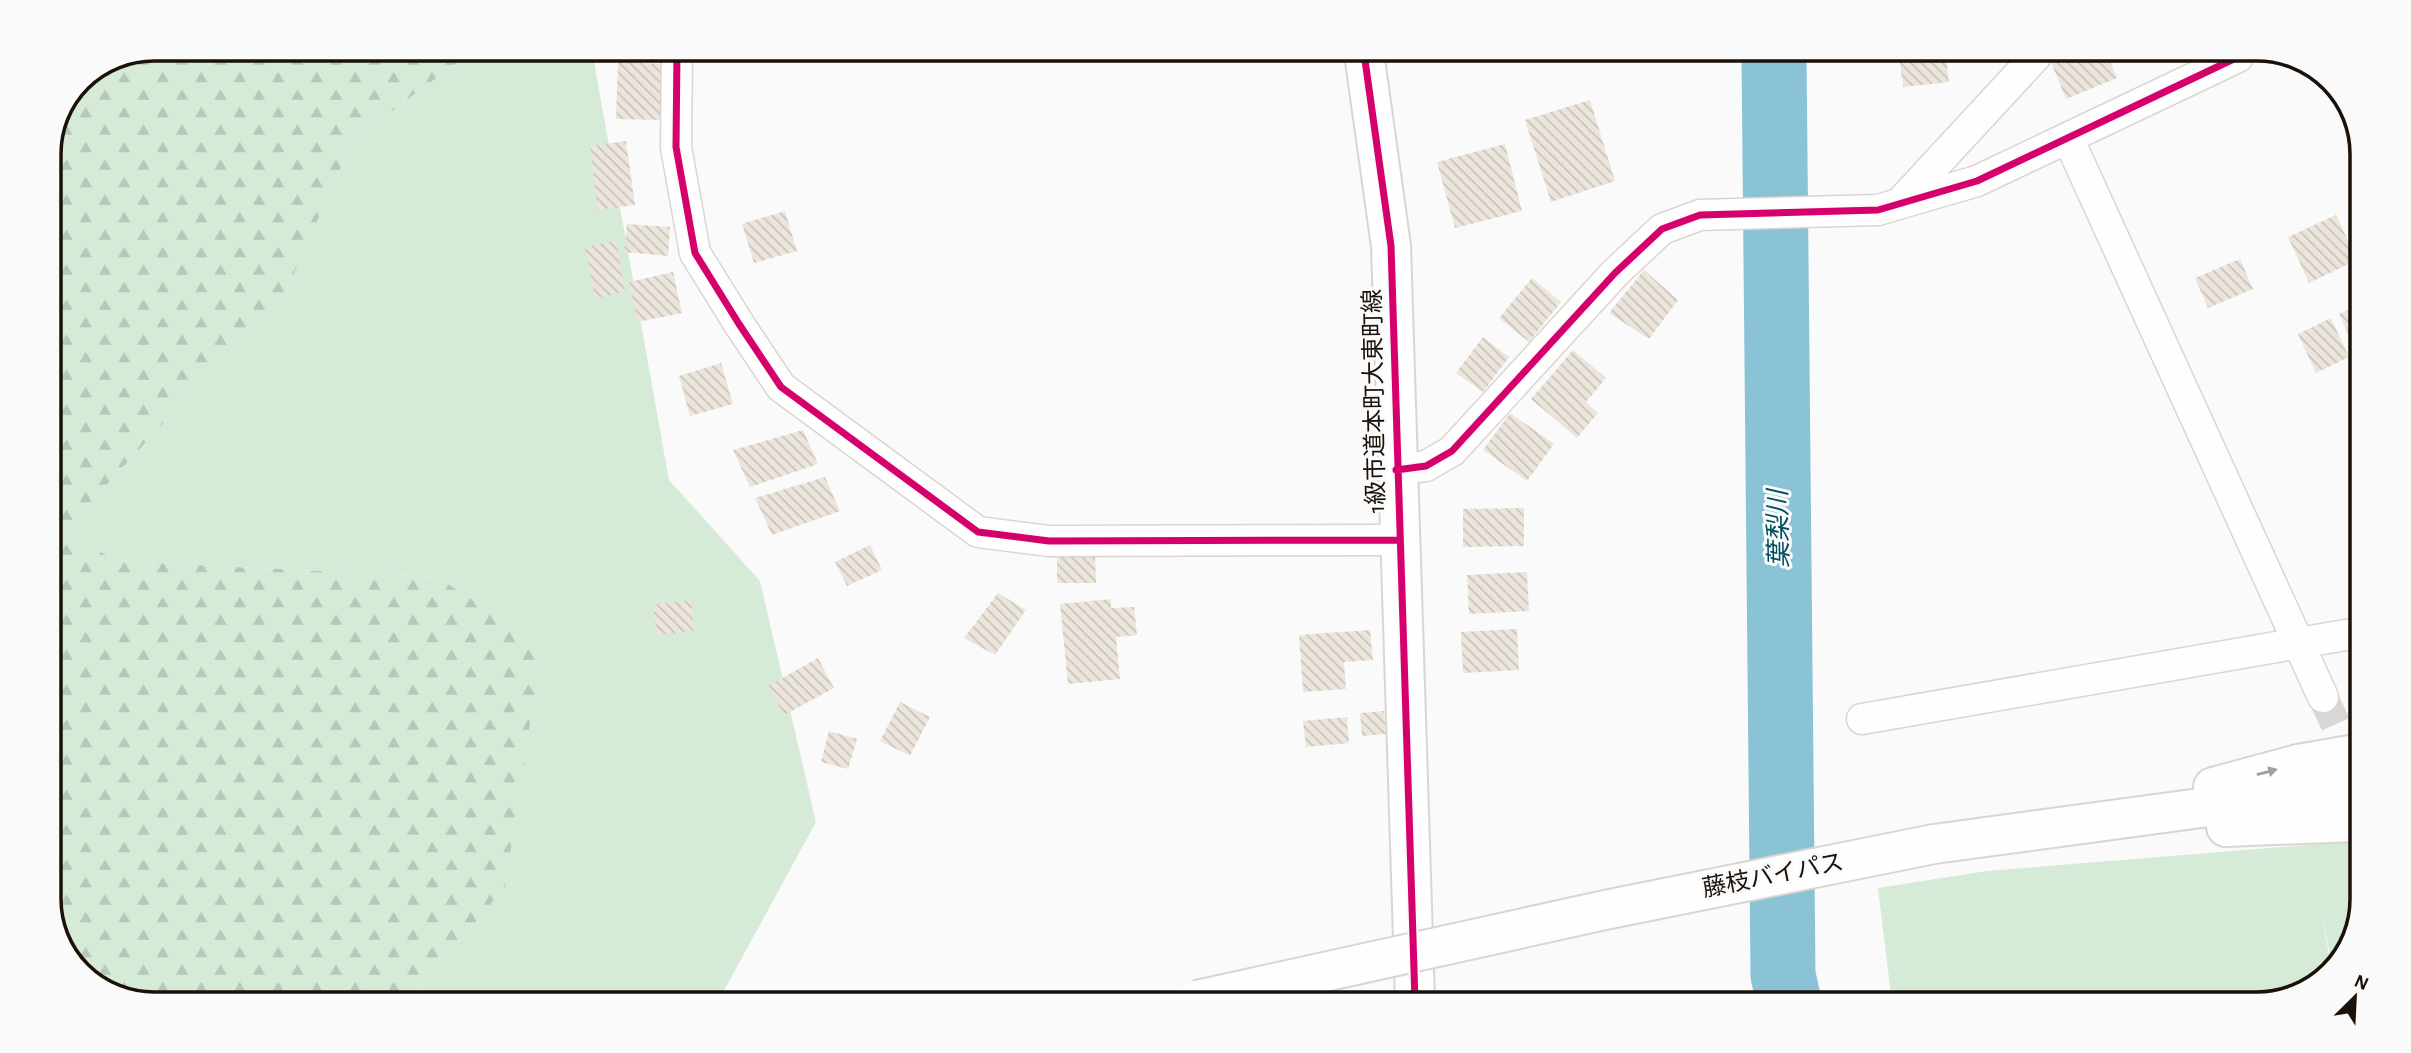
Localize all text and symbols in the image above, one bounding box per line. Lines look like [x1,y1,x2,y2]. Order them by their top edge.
street label: 1級市道本町大東町線 [1359,289,1389,513]
water label: 葉梨川 [1764,487,1793,568]
one-way arrow [2256,766,2278,777]
street label: 藤枝バイパス [1700,849,1846,901]
north arrow [2320,962,2390,1032]
text: N [2351,971,2371,994]

